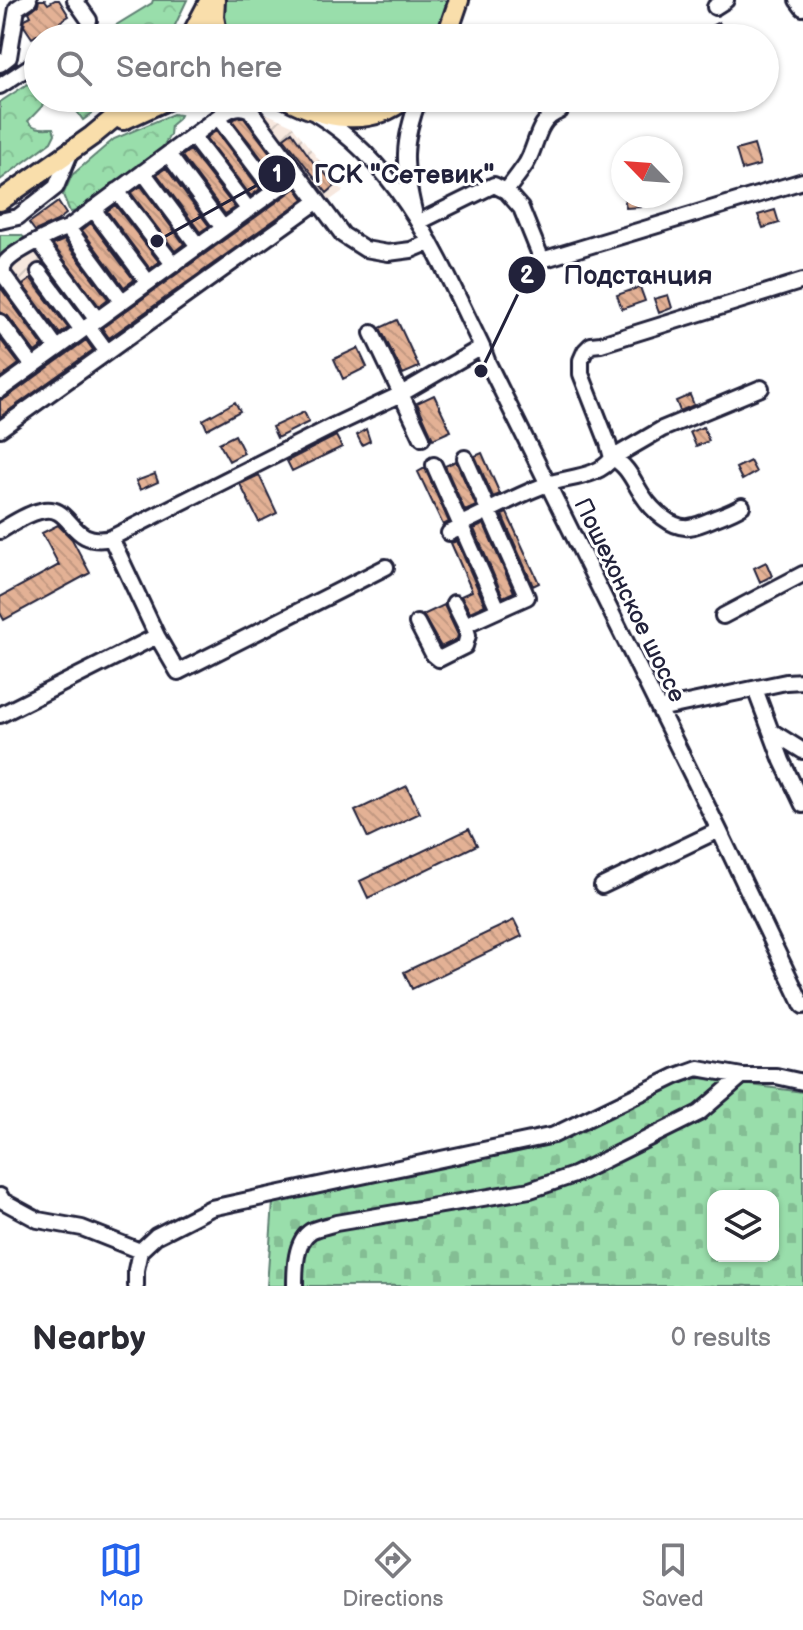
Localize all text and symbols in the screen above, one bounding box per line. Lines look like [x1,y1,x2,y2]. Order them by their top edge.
search box [24,24,779,112]
icon: search [52,46,96,90]
text: Search here [116,50,282,86]
north arrow [611,136,683,208]
callout: ГСК "Сетевик" [257,149,511,199]
text: 1 [272,160,282,189]
text: ГСК "Сетевик" [313,160,495,191]
callout: Подстанция [507,250,728,300]
text: 2 [520,261,535,290]
text: Подстанция [564,261,712,292]
street label: Пошехонское шоссе [568,493,692,707]
map controls [707,1190,779,1262]
button: layers [707,1190,779,1262]
text: Nearby [32,1318,146,1359]
text: 0 results [671,1323,771,1354]
tab: Map [99,1538,144,1613]
tab: Directions [342,1538,443,1613]
tab: Saved [642,1538,704,1613]

